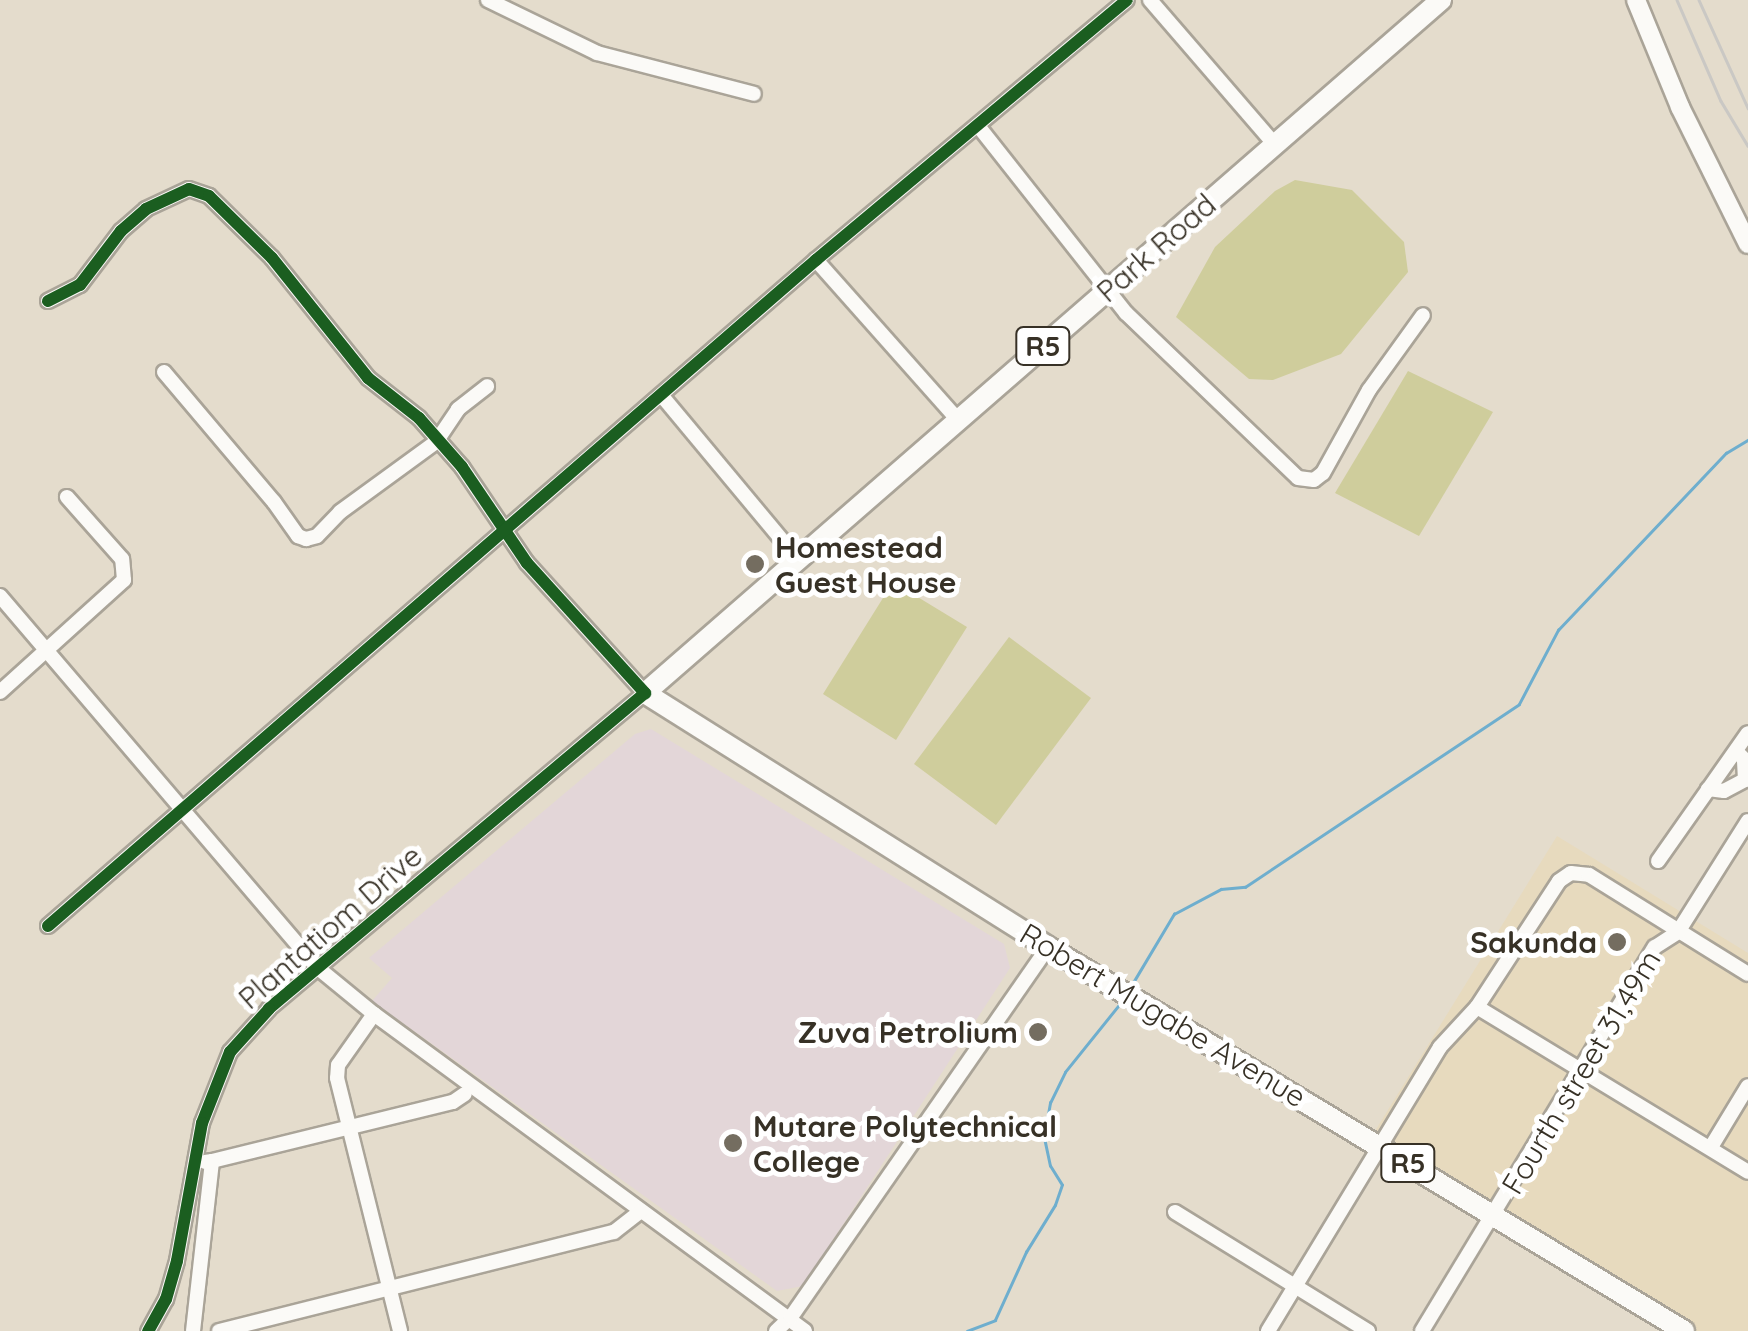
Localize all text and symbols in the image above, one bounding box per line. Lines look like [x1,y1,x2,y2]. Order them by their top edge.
street label: Park Road [1089,186,1223,310]
road number: R5 [1013,323,1073,369]
place label: Homestead Guest House [775,529,956,600]
marker: Homestead Guest House [744,553,766,575]
street label: Plantatiom Drive [231,838,429,1016]
street label: Robert Mugabe Avenue [1013,915,1313,1115]
place label: Sakunda [1470,924,1597,960]
marker: Sakunda [1606,931,1628,953]
street label: Fourth street 31,49m [1494,944,1668,1200]
place label: Zuva Petrolium [798,1014,1018,1050]
marker: Zuva Petrolium [1027,1021,1049,1043]
place label: Mutare Polytechnical College [753,1108,1057,1178]
marker: Mutare Polytechnical College [722,1132,744,1154]
road number: R5 [1378,1140,1438,1186]

